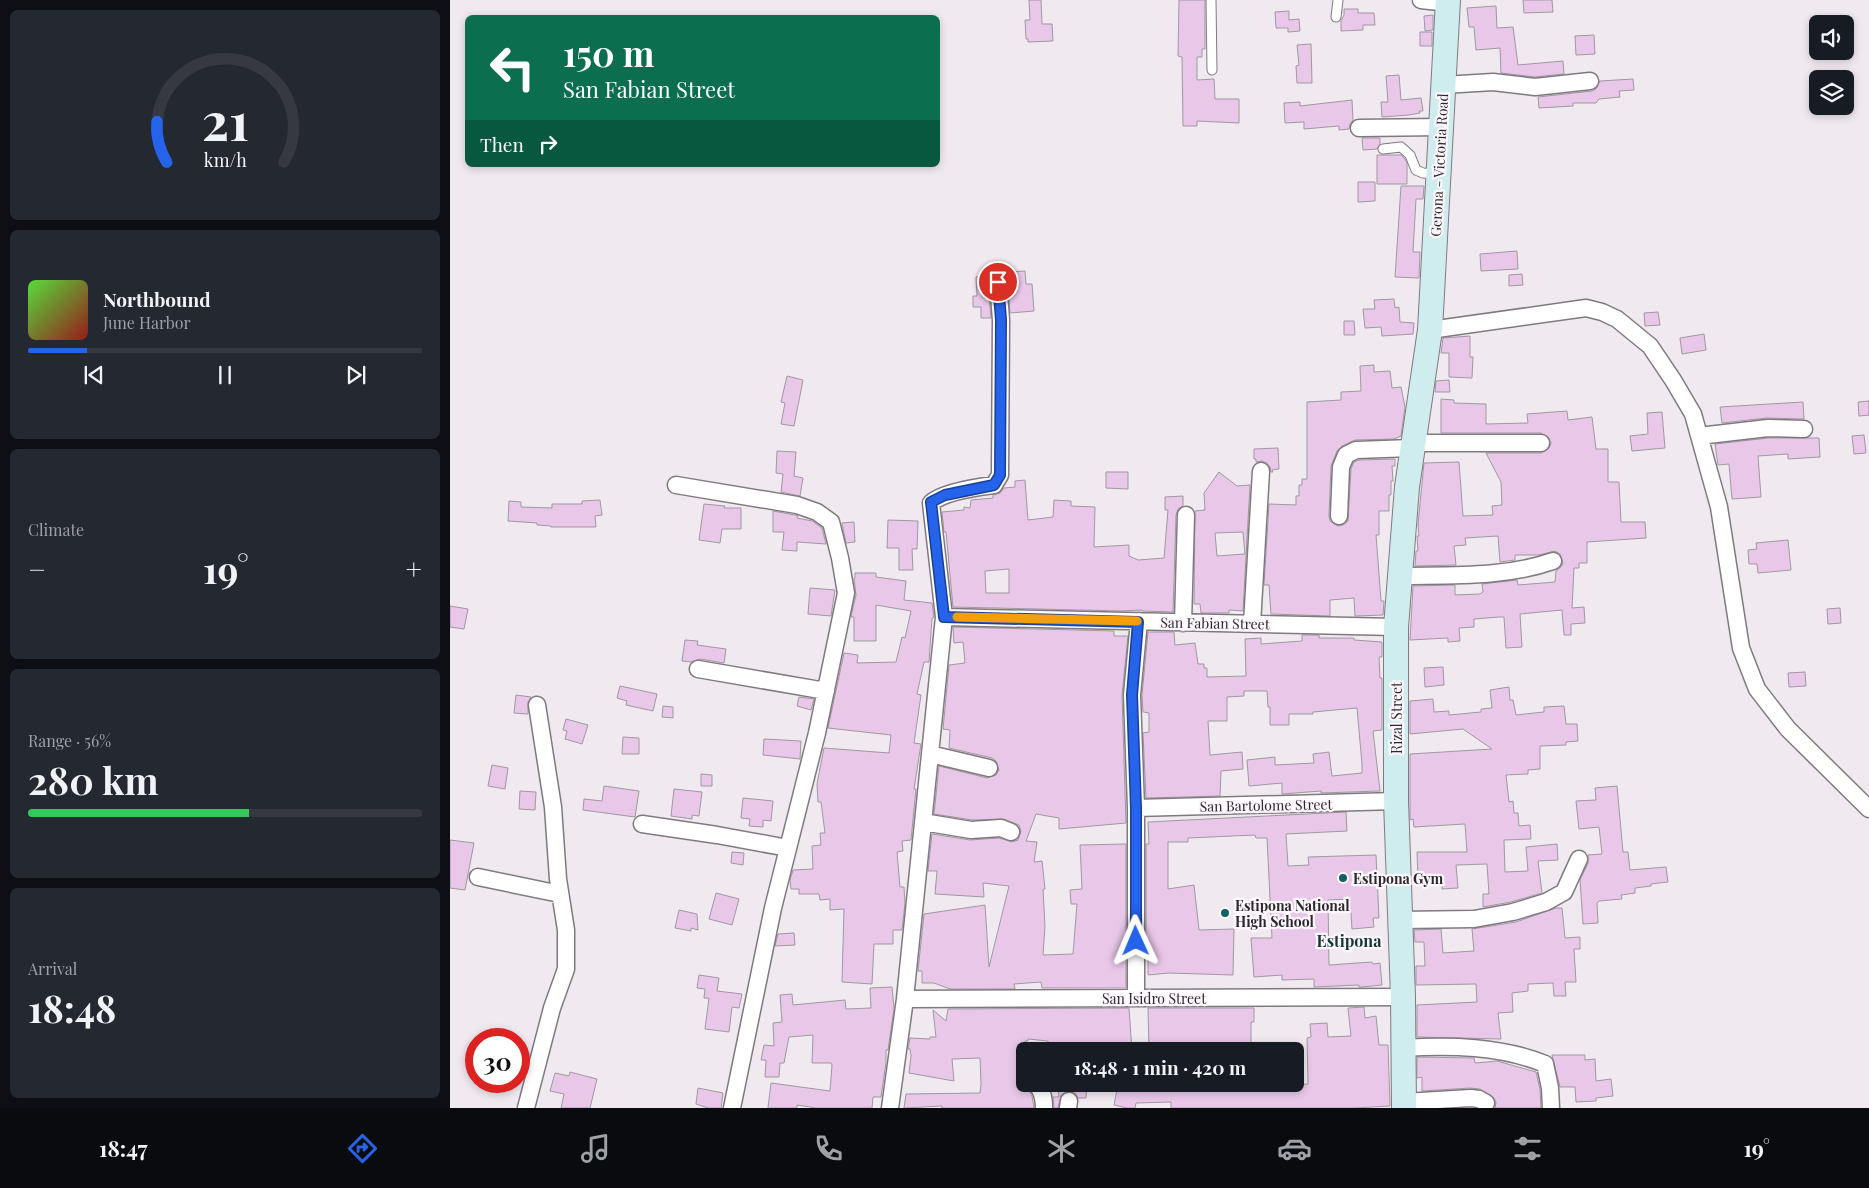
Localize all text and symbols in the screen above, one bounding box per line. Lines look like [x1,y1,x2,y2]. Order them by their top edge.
map controls [1809,15,1854,115]
button: sound [1809,15,1854,60]
text: 150 m [563,29,654,76]
icon: left [480,35,545,100]
button: layers [1809,70,1854,115]
text: San Fabian Street [563,74,735,104]
text: 21 [201,85,249,154]
street label: Gerona - Victoria Road [1426,93,1452,237]
icon: right [534,130,562,158]
text: Then [480,131,524,157]
text: km/h [204,148,247,171]
pin [977,261,1019,303]
icon: arrive [984,268,1012,296]
text: Northbound [103,286,211,312]
text: June Harbor [103,312,191,333]
icon: previous [80,361,108,389]
icon: pause [211,361,239,389]
icon: next [342,361,370,389]
text: Climate [28,519,84,540]
text: 19° [203,543,249,594]
text: − [28,550,46,587]
text: + [406,550,422,587]
street label: San Fabian Street [1160,613,1271,633]
street label: Rizal Street [1387,681,1406,754]
text: Range · 56% [28,730,111,751]
text: 280 km [28,754,159,805]
street label: San Bartolome Street [1199,794,1334,816]
place label: Estipona Gym [1353,869,1443,888]
marker: Estipona Gym [1337,872,1349,884]
place label: Estipona National High School [1235,896,1350,931]
marker: Estipona National High School [1219,907,1231,919]
position arrow [1109,914,1161,966]
district label: Estipona [1317,930,1382,951]
text: Arrival [28,958,77,979]
text: 18:48 [28,982,116,1033]
street label: San Isidro Street [1102,989,1207,1008]
speed limit sign: 30 [465,1028,530,1093]
text: 18:48 · 1 min · 420 m [1074,1054,1246,1080]
icon: directions [345,1131,380,1166]
icon: music [578,1131,613,1166]
icon: phone [811,1131,846,1166]
icon: climate [1044,1131,1079,1166]
icon: car [1277,1131,1312,1166]
icon: filters [1510,1131,1545,1166]
text: 18:47 [99,1133,148,1163]
text: 19° [1743,1133,1770,1163]

